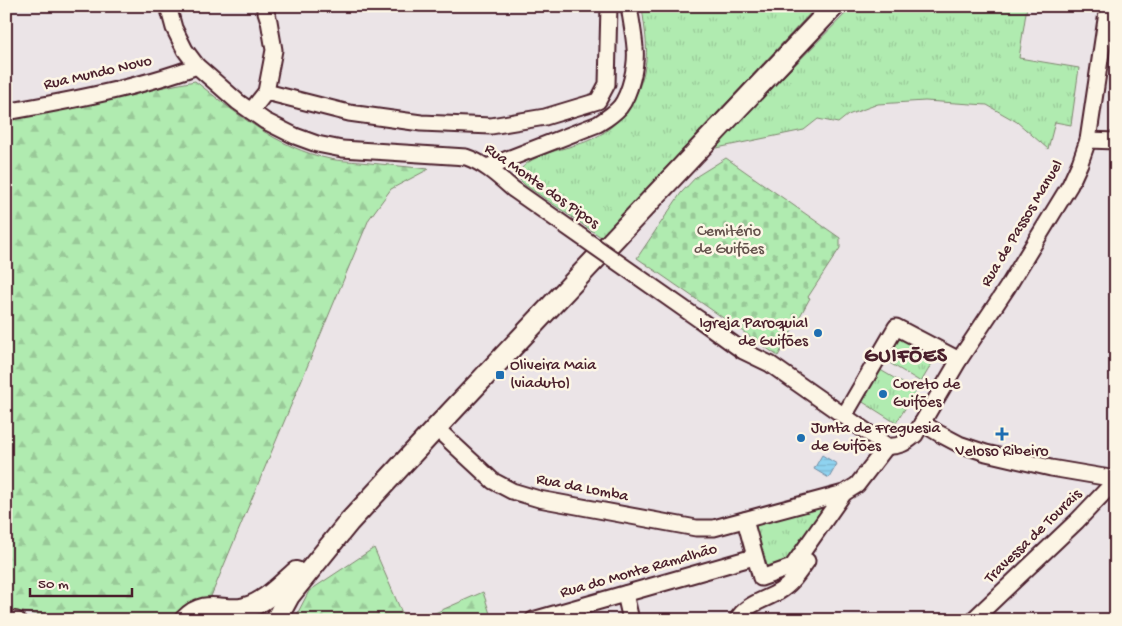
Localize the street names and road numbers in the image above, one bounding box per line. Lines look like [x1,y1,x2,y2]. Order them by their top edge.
street label: Rua Mundo Novo [42,52,154,96]
street label: Rua Monte dos Pipos [480,140,603,234]
street label: Rua de Passos Manuel [978,157,1068,291]
street label: Rua da Lomba [534,471,631,507]
street label: Travessa de Tourais [981,485,1087,589]
street label: Rua do Monte Ramalhão [558,540,720,604]

